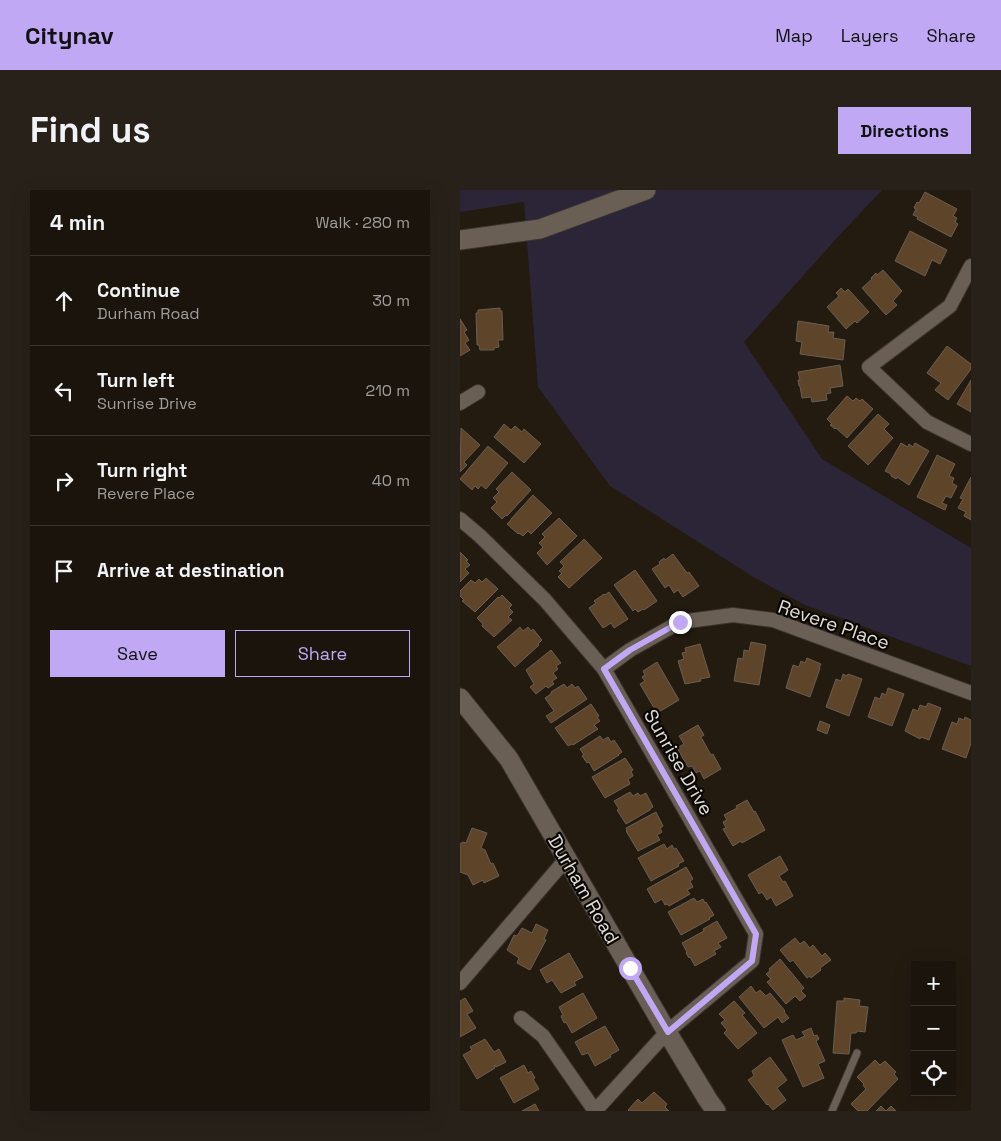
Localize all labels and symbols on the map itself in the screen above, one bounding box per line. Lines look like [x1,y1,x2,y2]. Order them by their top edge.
street label: Revere Place [775,594,893,655]
route end [669,611,692,634]
street label: Sunrise Drive [638,705,719,820]
street label: Durham Road [542,830,625,948]
route start [619,957,642,980]

